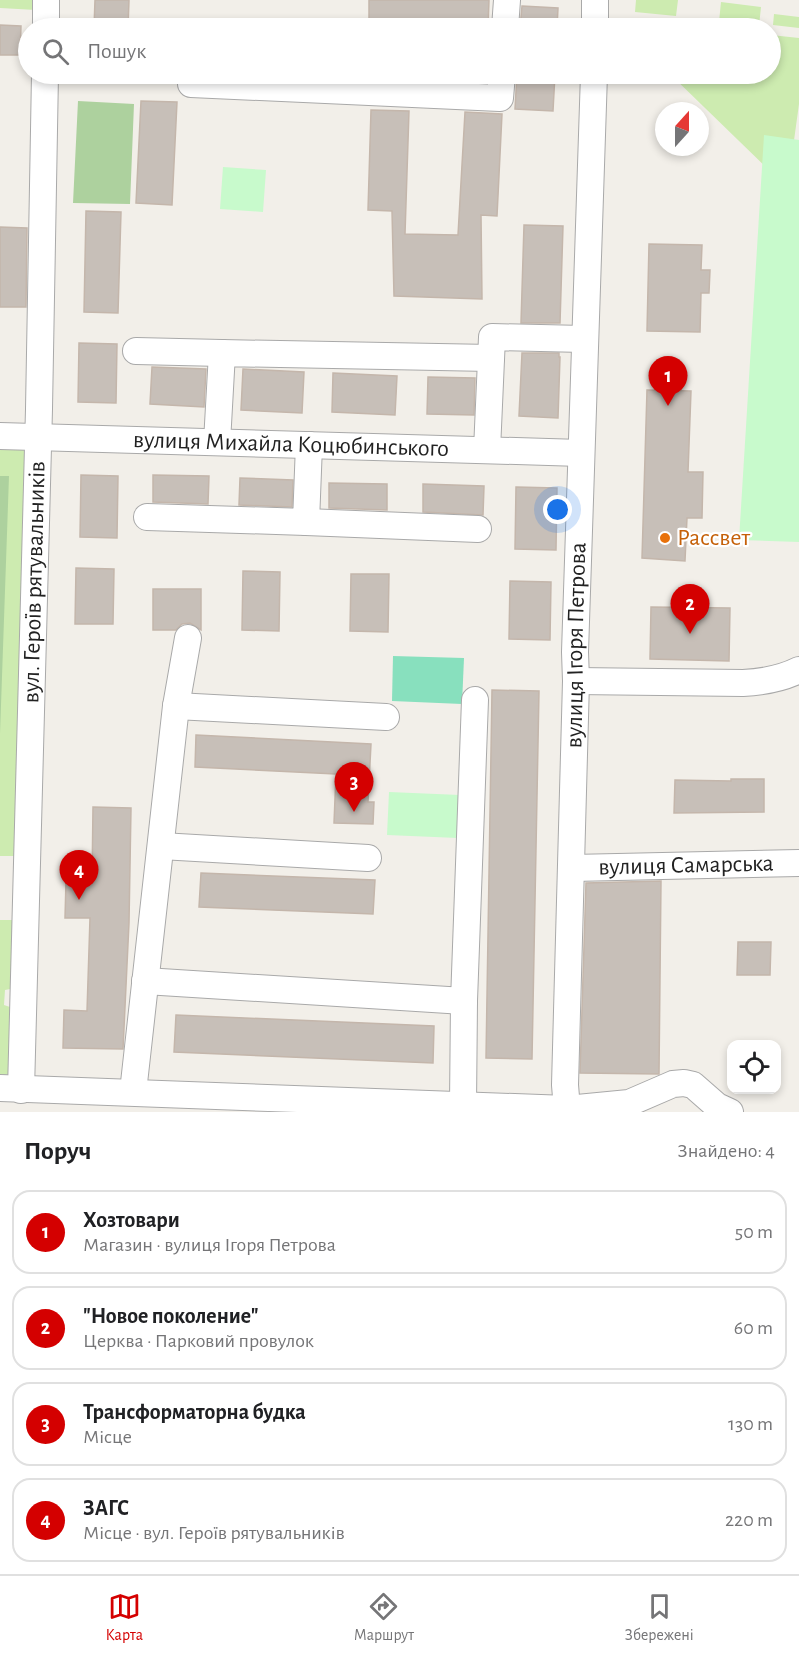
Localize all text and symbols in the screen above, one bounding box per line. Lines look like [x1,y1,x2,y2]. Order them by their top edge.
search box [18,18,781,84]
icon: search [39,35,72,68]
text: Пошук [87,40,146,62]
north arrow [655,102,709,156]
pin: 1 [648,356,688,406]
street label: вулиця Михайла Коцюбинського [133,428,449,461]
street label: вул. Героїв рятувальників [19,461,50,704]
your location [543,495,572,524]
place label: Рассвет [677,526,750,550]
marker: Рассвет [658,531,672,545]
street label: вулиця Ігоря Петрова [562,542,591,749]
pin: 2 [670,584,710,634]
pin: 3 [334,762,374,812]
pin: 4 [60,850,98,900]
street label: вулиця Самарська [598,852,774,879]
map controls [727,1040,781,1094]
button: locate [727,1040,781,1094]
text: Поруч [24,1138,91,1164]
text: Знайдено: 4 [677,1141,775,1161]
text: Хозтовари [83,1209,180,1231]
text: 1 [42,1222,49,1242]
text: 50 m [735,1222,773,1242]
text: Магазин · вулиця Ігоря Петрова [83,1235,336,1255]
text: "Новое поколение" [83,1305,259,1327]
text: 2 [41,1318,50,1338]
text: 60 m [734,1318,773,1338]
text: Церква · Парковий провулок [83,1331,314,1351]
text: Трансформаторна будка [83,1401,306,1423]
text: 3 [41,1414,50,1434]
text: 130 m [728,1414,773,1434]
text: Місце [83,1427,132,1447]
text: ЗАГС [83,1497,129,1519]
text: 4 [40,1510,51,1530]
text: 220 m [725,1510,773,1530]
text: Місце · вул. Героїв рятувальників [83,1523,345,1543]
tab: Карта [105,1590,143,1645]
tab: Маршрут [354,1590,414,1645]
tab: Збережені [625,1590,694,1645]

